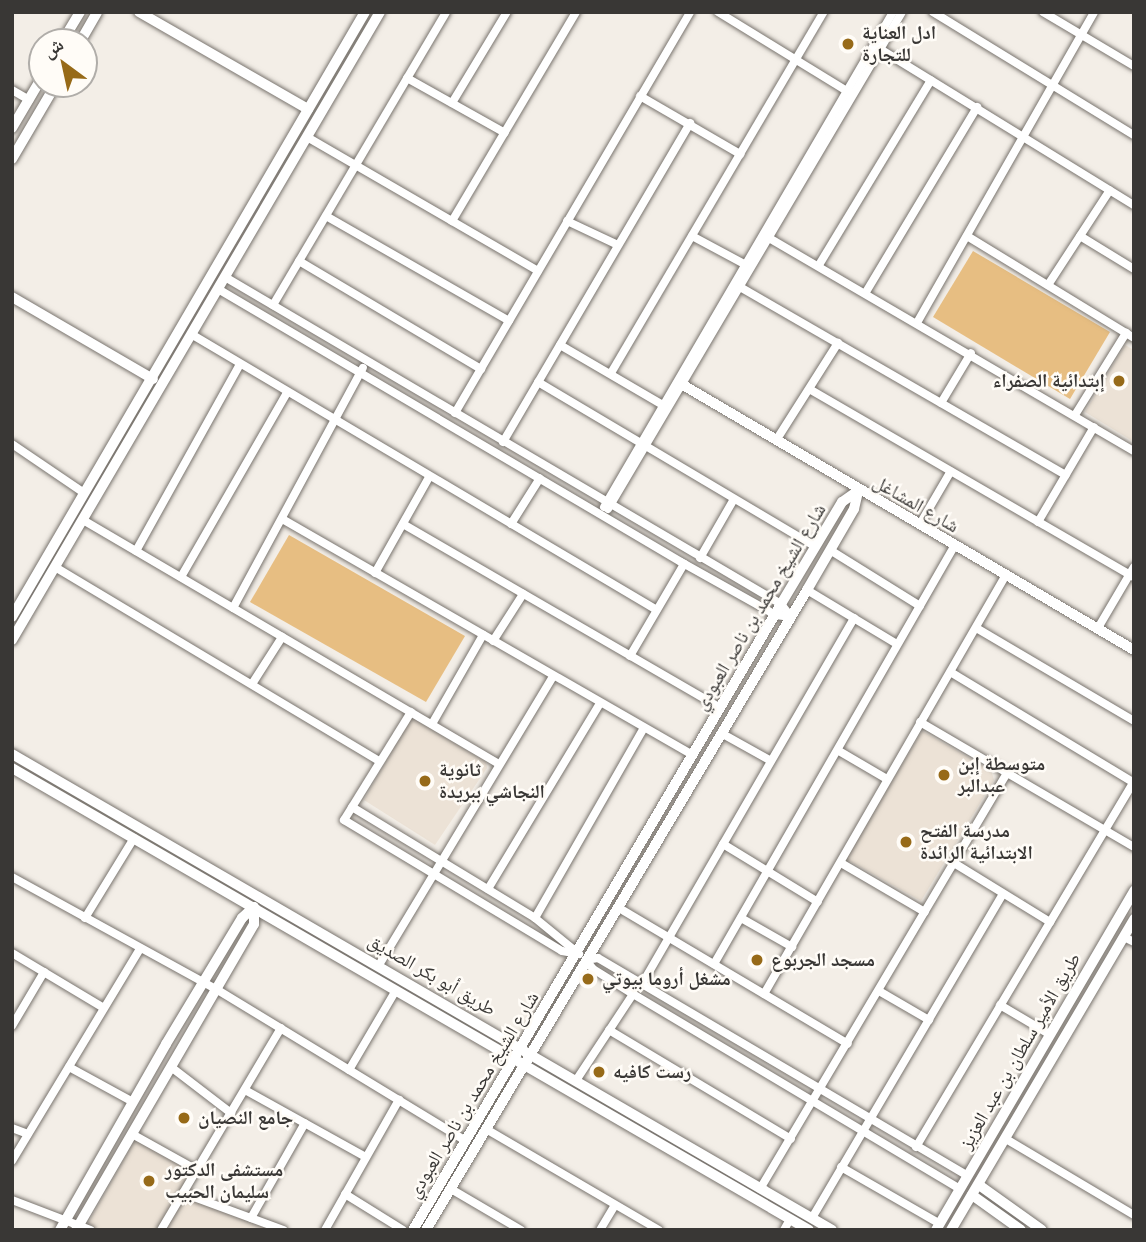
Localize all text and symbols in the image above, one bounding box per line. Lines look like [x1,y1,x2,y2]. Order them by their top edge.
place label: ادل العناية للتجارة [862,22,936,66]
north arrow [28,28,98,98]
text: ش [38,32,68,63]
marker: ادل العناية للتجارة [840,36,856,52]
place label: إبتدائية الصفراء [993,370,1105,392]
marker: إبتدائية الصفراء [1111,373,1127,389]
street label: شارع المشاغل [869,470,963,538]
street label: شارع الشيخ محمد بن ناصر العبودي [689,500,831,714]
place label: متوسطة إبن عبدالبر [958,753,1045,797]
place label: ثانوية النجاشي ببريدة [439,759,545,803]
marker: متوسطة إبن عبدالبر [936,767,952,783]
marker: ثانوية النجاشي ببريدة [417,773,433,789]
place label: مدرسة الفتح الابتدائية الرائدة [920,820,1033,864]
marker: مدرسة الفتح الابتدائية الرائدة [898,834,914,850]
street label: طريق أبو بكر الصديق [364,929,500,1021]
place label: مسجد الجربوع [771,949,875,971]
street label: طريق الأمير سلطان بن عبد العزيز [954,949,1086,1153]
marker: مسجد الجربوع [749,952,765,968]
place label: مشغل أروما بيوتي [602,968,731,990]
marker: مشغل أروما بيوتي [580,971,596,987]
street label: شارع الشيخ محمد بن ناصر العبودي [402,988,544,1202]
place label: رست كافيه [613,1061,691,1083]
marker: رست كافيه [591,1064,607,1080]
place label: جامع النصيان [198,1107,293,1129]
marker: جامع النصيان [176,1110,192,1126]
place label: مستشفى الدكتور سليمان الحبيب [165,1159,283,1203]
marker: مستشفى الدكتور سليمان الحبيب [139,1171,159,1191]

